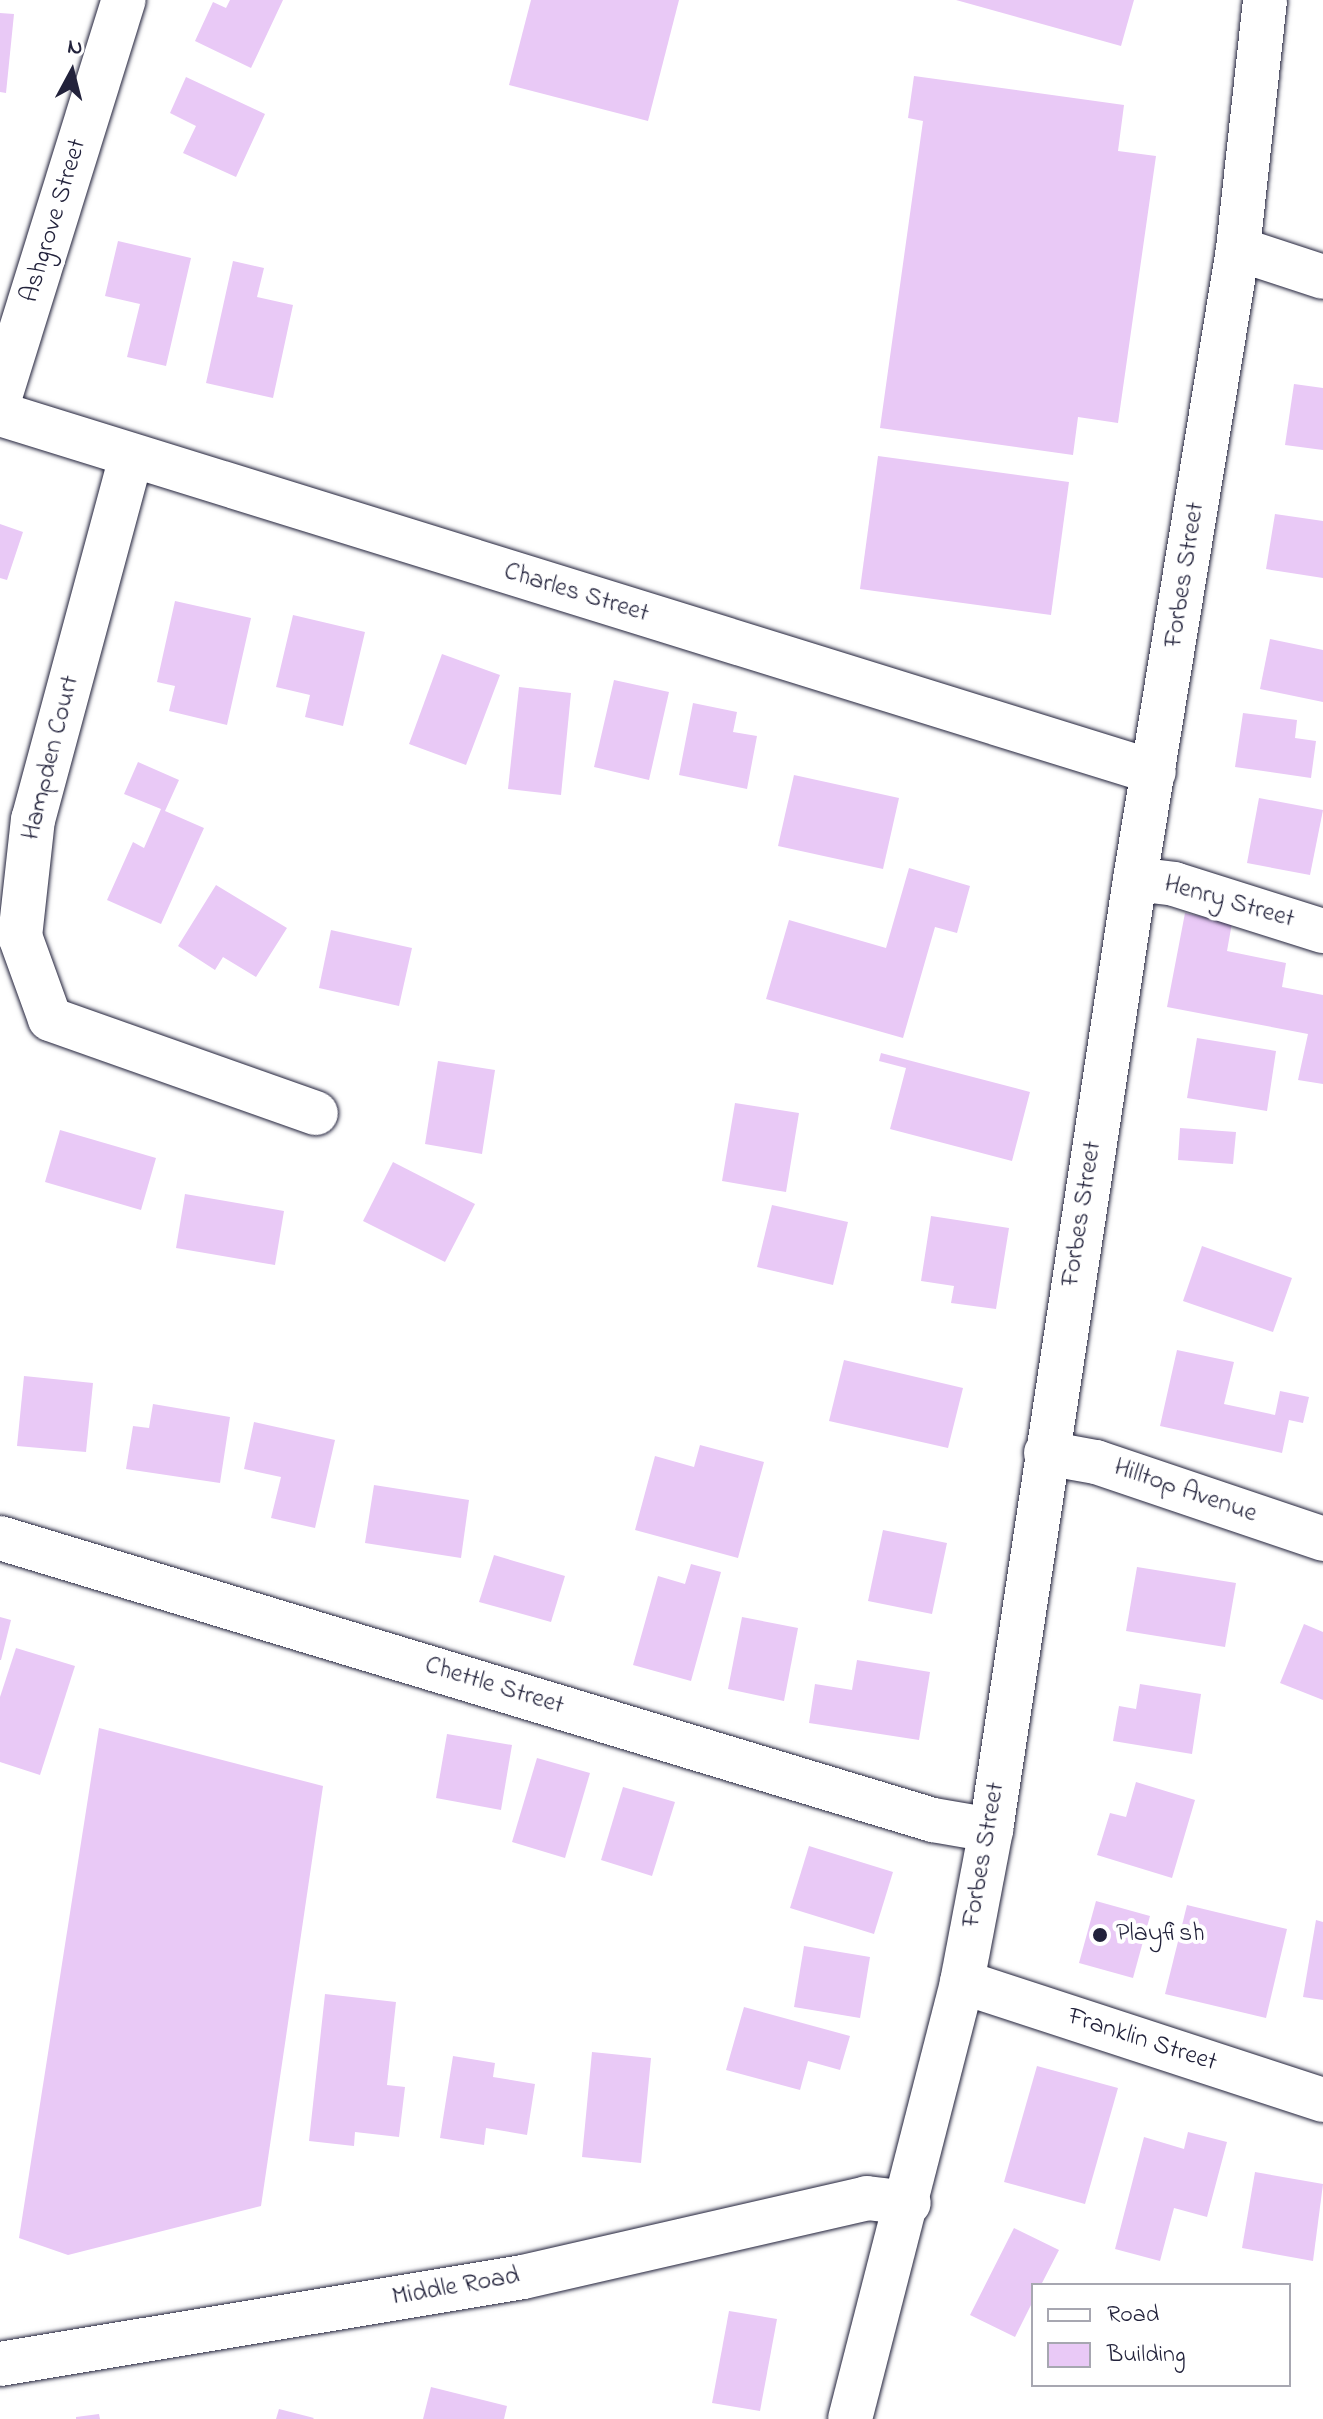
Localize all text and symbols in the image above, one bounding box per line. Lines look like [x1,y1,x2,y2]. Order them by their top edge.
text: N [66,31,84,65]
north arrow [32,32,112,112]
street label: Ashgrove Street [15,135,95,307]
street label: Forbes Street [1159,500,1213,650]
street label: Charles Street [500,557,652,631]
street label: Hampden Court [16,673,88,843]
street label: Henry Street [1160,870,1298,936]
street label: Forbes Street [1056,1139,1110,1289]
street label: Hilltop Avenue [1109,1453,1261,1531]
street label: Chettle Street [421,1651,567,1723]
street label: Forbes Street [957,1780,1013,1930]
place label: Playfish [1116,1919,1205,1951]
marker: Playfish [1091,1926,1109,1944]
street label: Franklin Street [1063,2002,1221,2080]
street label: Middle Road [390,2261,522,2315]
legend [1031,2283,1291,2387]
text: Road [1107,2298,1159,2333]
text: Building [1107,2338,1186,2373]

